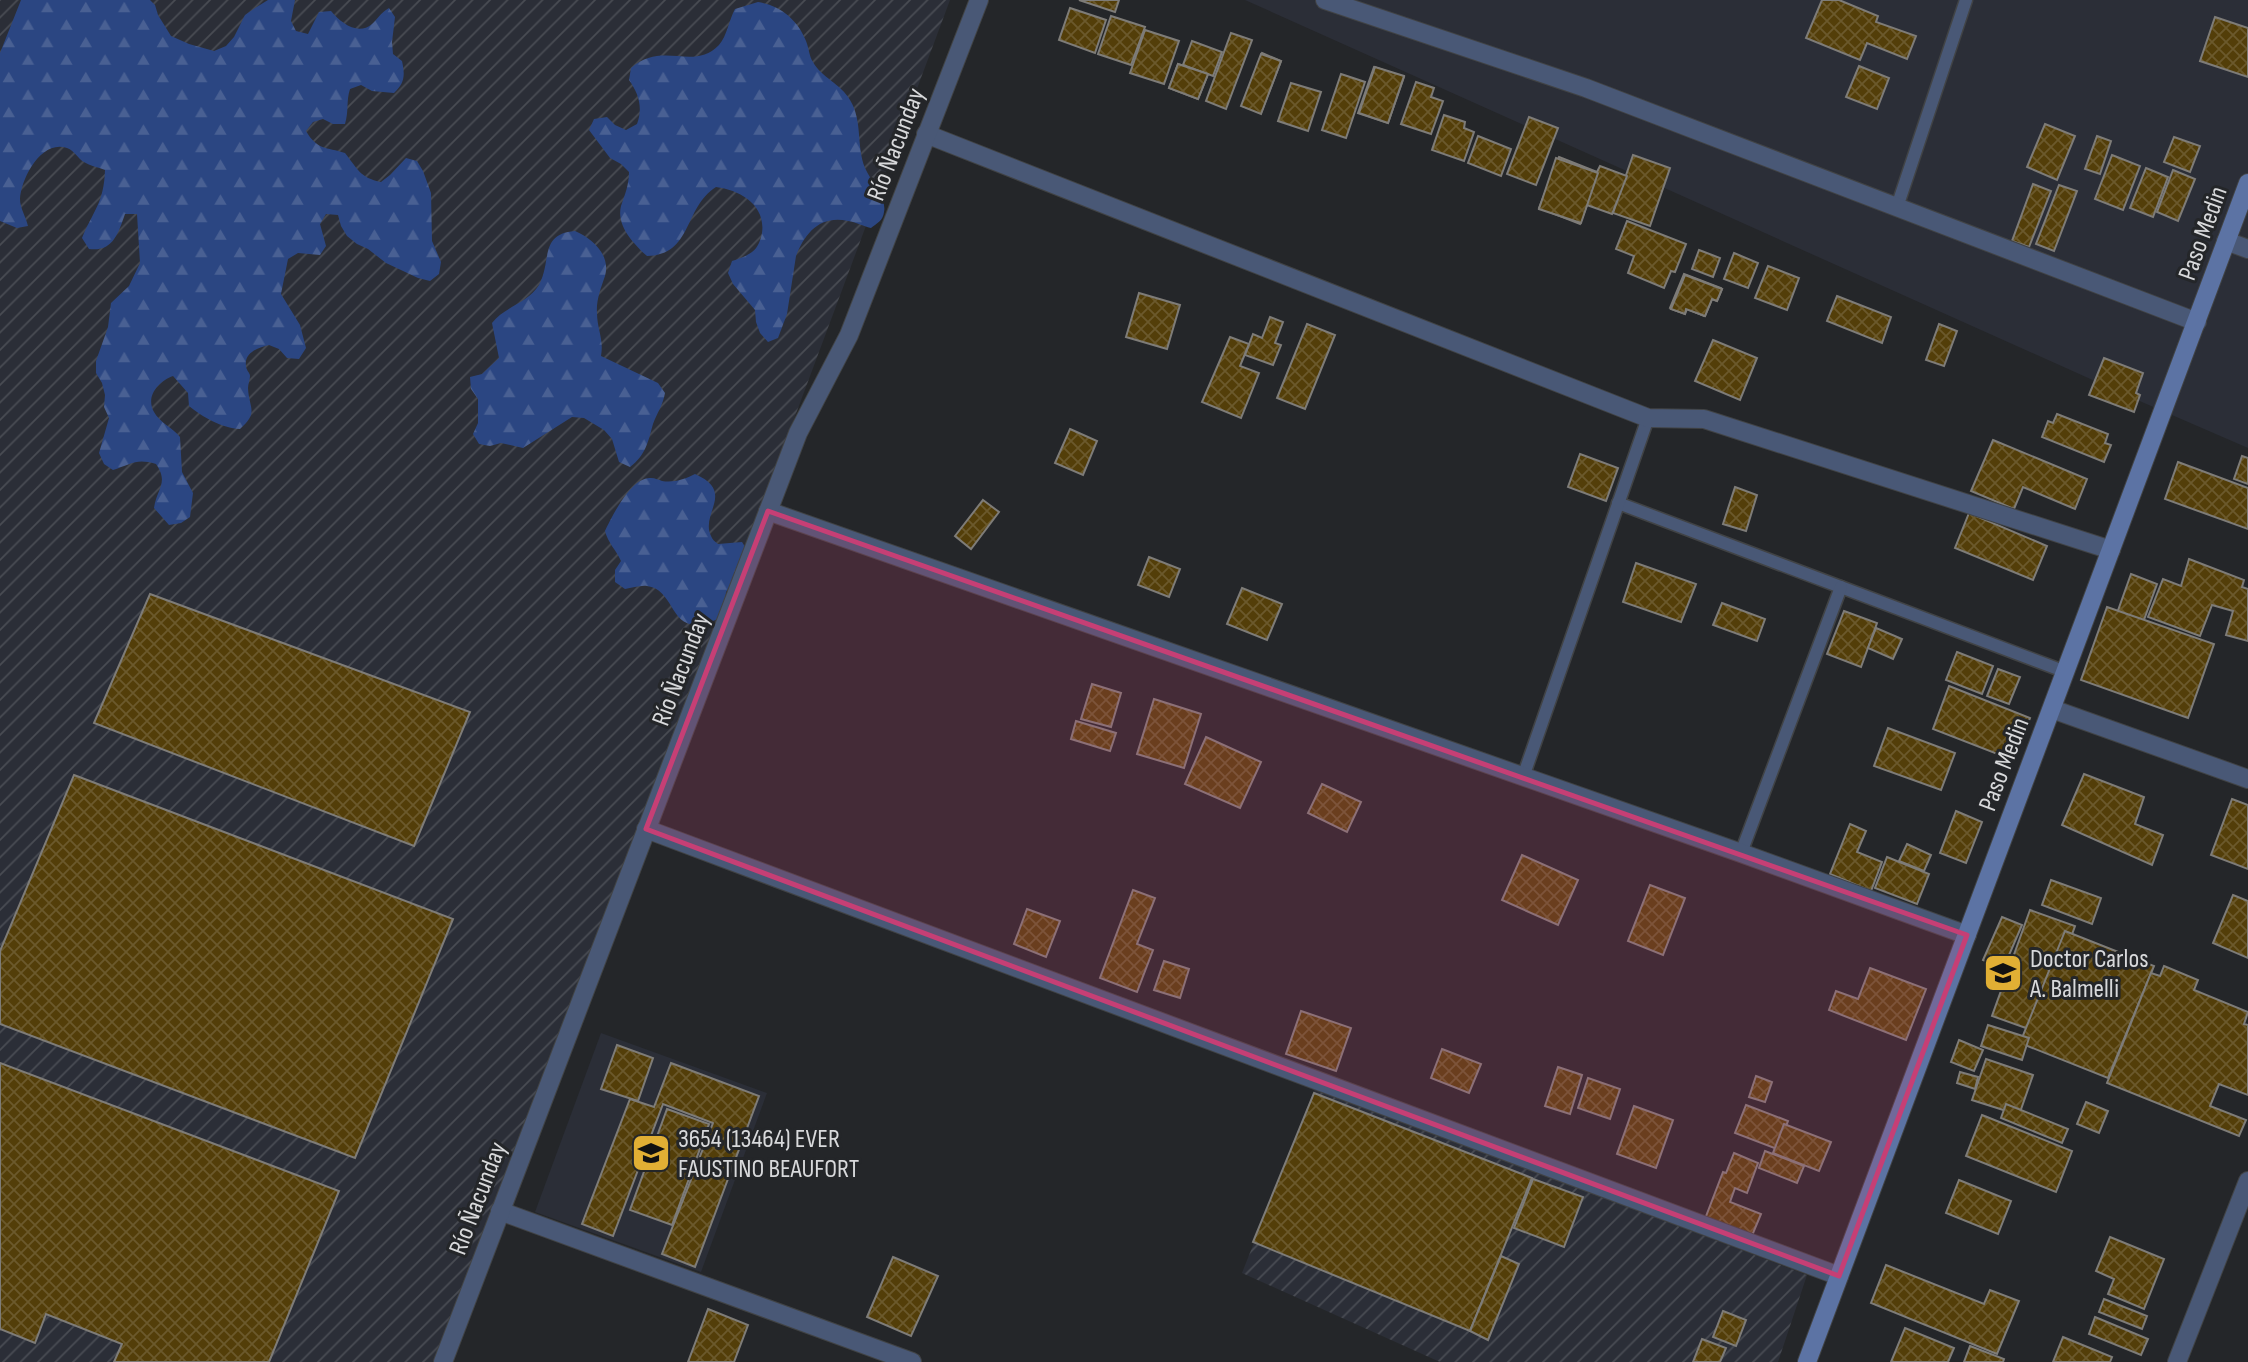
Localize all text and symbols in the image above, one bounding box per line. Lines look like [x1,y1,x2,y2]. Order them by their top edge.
street label: Río Ñacunday [861,84,932,205]
street label: Paso Medin [2172,182,2235,285]
street label: Río Ñacunday [646,609,717,730]
street label: Paso Medin [1972,713,2036,816]
place label: Doctor Carlos A. Balmelli [2029,944,2149,1005]
school or university icon: Doctor Carlos A. Balmelli [1982,952,2024,994]
place label: 3654 (13464) EVER FAUSTINO BEAUFORT [678,1124,859,1185]
school or university icon: 3654 (13464) EVER FAUSTINO BEAUFORT [630,1132,672,1174]
street label: Río Ñacunday [443,1138,514,1259]

